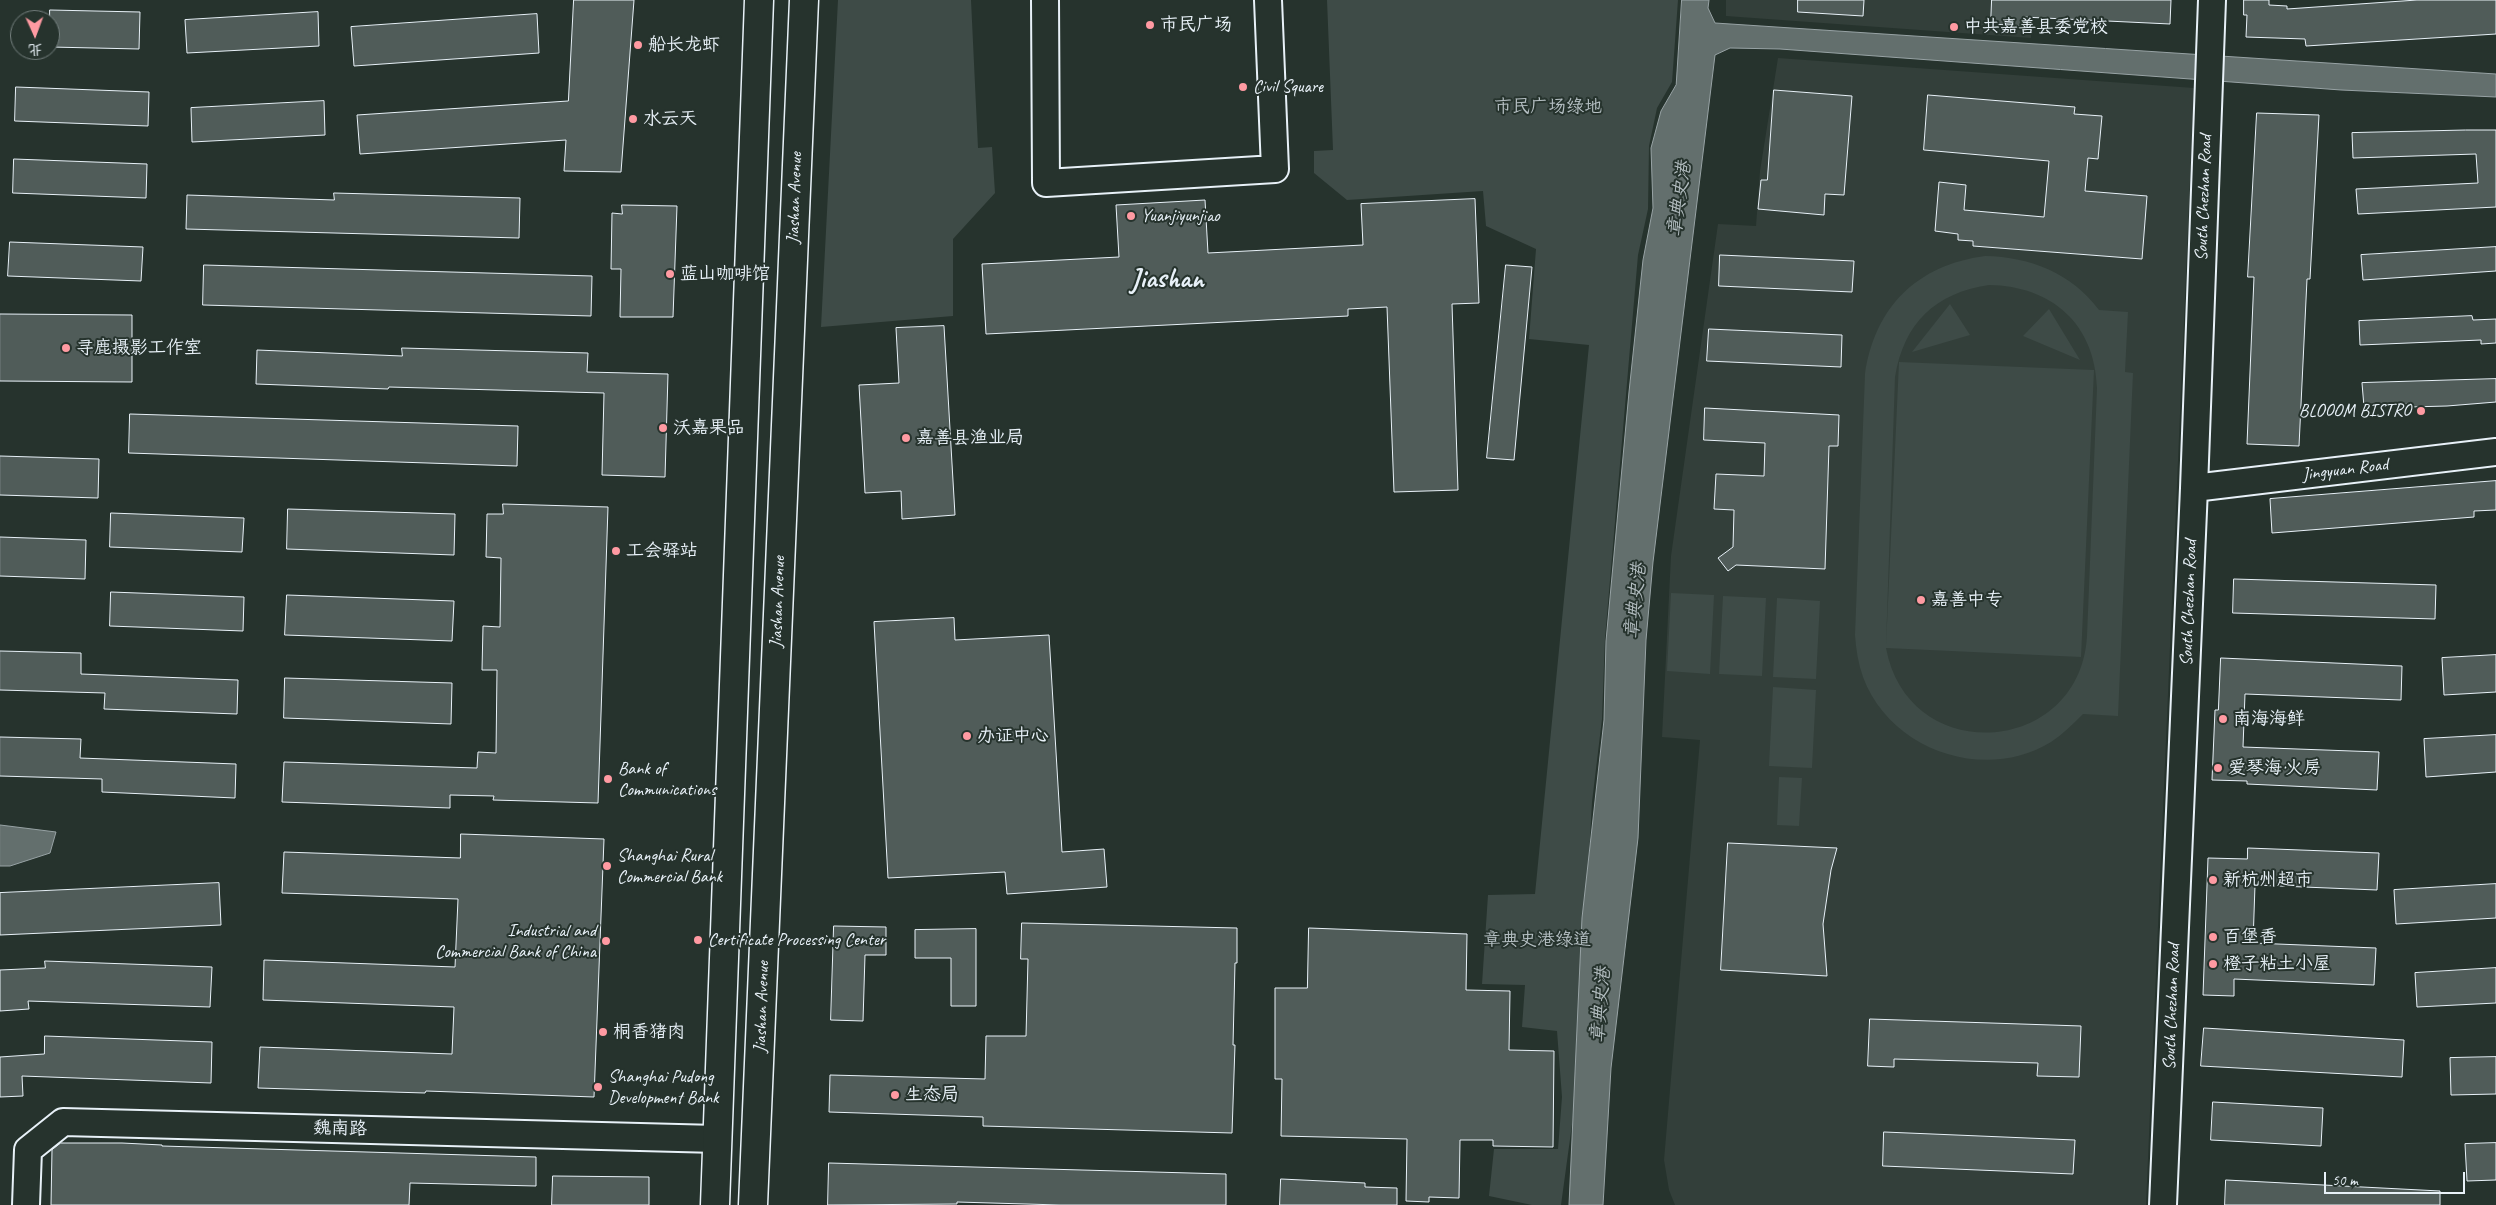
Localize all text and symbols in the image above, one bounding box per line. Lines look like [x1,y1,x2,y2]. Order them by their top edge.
north arrow [10,10,60,60]
place label: 市民广场 [1160,14,1232,36]
place label: 中共嘉善县委党校 [1964,16,2108,38]
marker: 市民广场 [1144,19,1156,31]
marker: 中共嘉善县委党校 [1948,21,1960,33]
place label: 船长龙虾 [648,34,720,56]
marker: 船长龙虾 [632,39,644,51]
text: 北 [28,41,43,58]
place label: Civil Square [1253,76,1323,98]
marker: Civil Square [1237,81,1249,93]
park label: 市民广场绿地 [1494,96,1602,118]
place label: 水云天 [643,108,697,130]
marker: 水云天 [627,113,639,125]
street label: South Chezhan Road [2191,134,2217,262]
street label: Jiashan Avenue [783,152,807,244]
water label: 章典史港 [1663,160,1697,238]
place label: Yuanjiyunjiao [1141,205,1220,227]
marker: Yuanjiyunjiao [1125,210,1137,222]
place label: 蓝山咖啡馆 [680,263,770,285]
district label: Jiashan [1130,263,1204,297]
marker: 蓝山咖啡馆 [664,268,676,280]
place label: 寻鹿摄影工作室 [76,337,202,359]
marker: 寻鹿摄影工作室 [60,342,72,354]
place label: BLOOOM BISTRO [2299,400,2411,422]
marker: BLOOOM BISTRO [2415,405,2427,417]
place label: 沃嘉果品 [673,417,745,439]
marker: 沃嘉果品 [657,422,669,434]
place label: 嘉善县渔业局 [916,427,1024,449]
marker: 嘉善县渔业局 [900,432,912,444]
street label: Jingyuan Road [2301,454,2389,486]
street label: South Chezhan Road [2176,539,2202,667]
place label: 工会驿站 [626,540,698,562]
marker: 工会驿站 [610,545,622,557]
street label: Jiashan Avenue [766,556,790,648]
water label: 章典史港 [1621,562,1651,640]
place label: 嘉善中专 [1931,589,2003,611]
marker: 嘉善中专 [1915,594,1927,606]
place label: 南海海鲜 [2233,708,2305,730]
marker: 南海海鲜 [2217,713,2229,725]
place label: 办证中心 [977,725,1049,747]
marker: 办证中心 [961,730,973,742]
place label: 爱琴海·火房 [2228,757,2321,779]
place label: Bank of Communications [618,758,716,801]
marker: 爱琴海·火房 [2212,762,2224,774]
marker: Bank of Communications [602,773,614,785]
place label: Shanghai Rural Commercial Bank [617,845,722,888]
marker: Shanghai Rural Commercial Bank [601,860,613,872]
place label: 新杭州超市 [2223,869,2313,891]
marker: 新杭州超市 [2207,874,2219,886]
place label: Industrial and Commercial Bank of China [435,920,596,962]
place label: 百堡香 [2223,926,2277,948]
place label: Certificate Processing Center [708,929,885,951]
park label: 章典史港绿道 [1483,929,1591,951]
marker: 百堡香 [2207,931,2219,943]
marker: Certificate Processing Center [692,934,704,946]
marker: Industrial and Commercial Bank of China [600,935,612,947]
street label: South Chezhan Road [2159,943,2185,1071]
place label: 橙子粘土小屋 [2223,953,2331,975]
marker: 橙子粘土小屋 [2207,958,2219,970]
street label: Jiashan Avenue [750,961,774,1053]
water label: 章典史港 [1586,966,1616,1044]
place label: 桐香猪肉 [613,1021,685,1043]
marker: 桐香猪肉 [597,1026,609,1038]
place label: Shanghai Pudong Development Bank [608,1066,719,1108]
marker: Shanghai Pudong Development Bank [592,1081,604,1093]
place label: 生态局 [905,1084,959,1106]
marker: 生态局 [889,1089,901,1101]
street label: 魏南路 [313,1118,367,1140]
scale bar [2326,1162,2467,1194]
text: 50 m [2332,1171,2358,1190]

